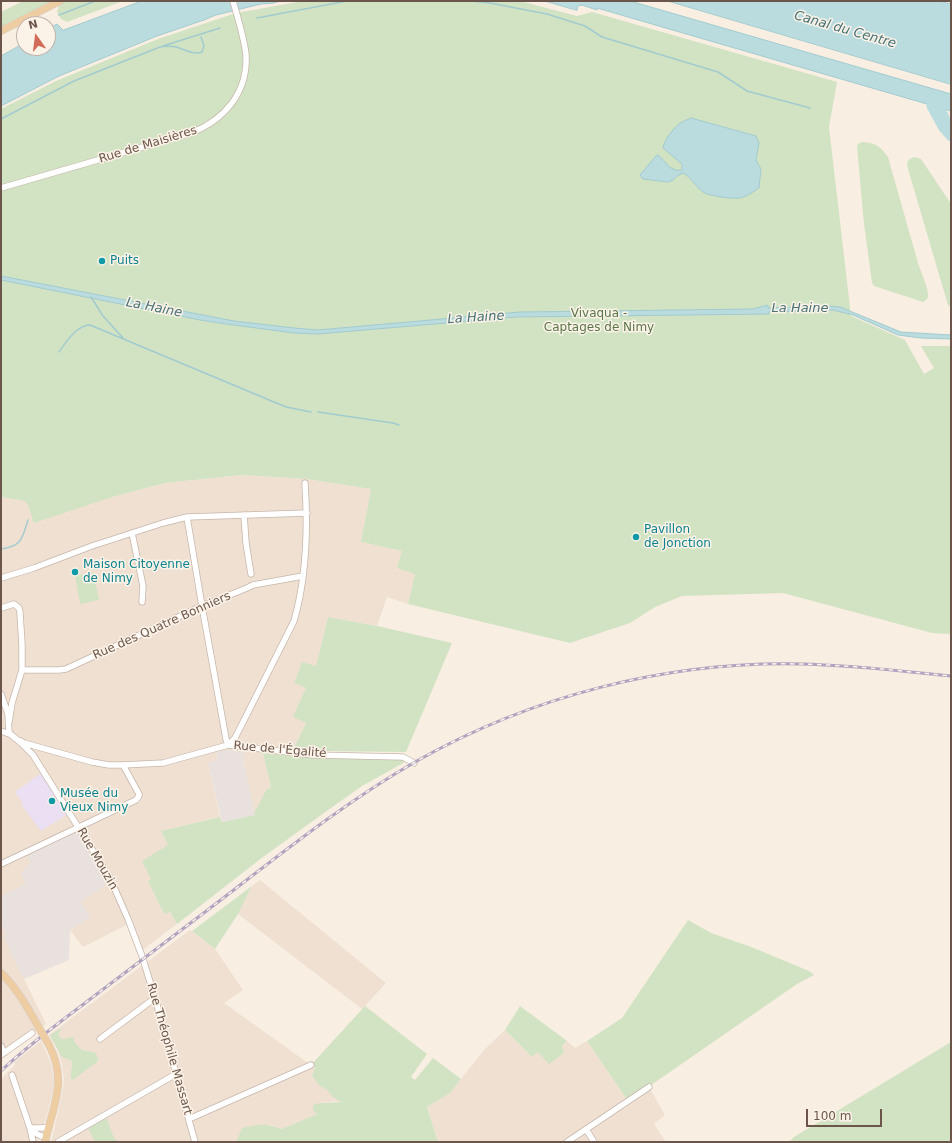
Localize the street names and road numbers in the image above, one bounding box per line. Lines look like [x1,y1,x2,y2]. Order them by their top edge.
street label: Rue de Maisières [97,123,199,167]
street label: Rue des Quatre Bonniers [91,589,233,663]
street label: Rue de l'Égalité [233,739,327,761]
street label: Rue Mouzin [73,825,121,893]
street label: Rue Théophile Massart [143,981,195,1117]

